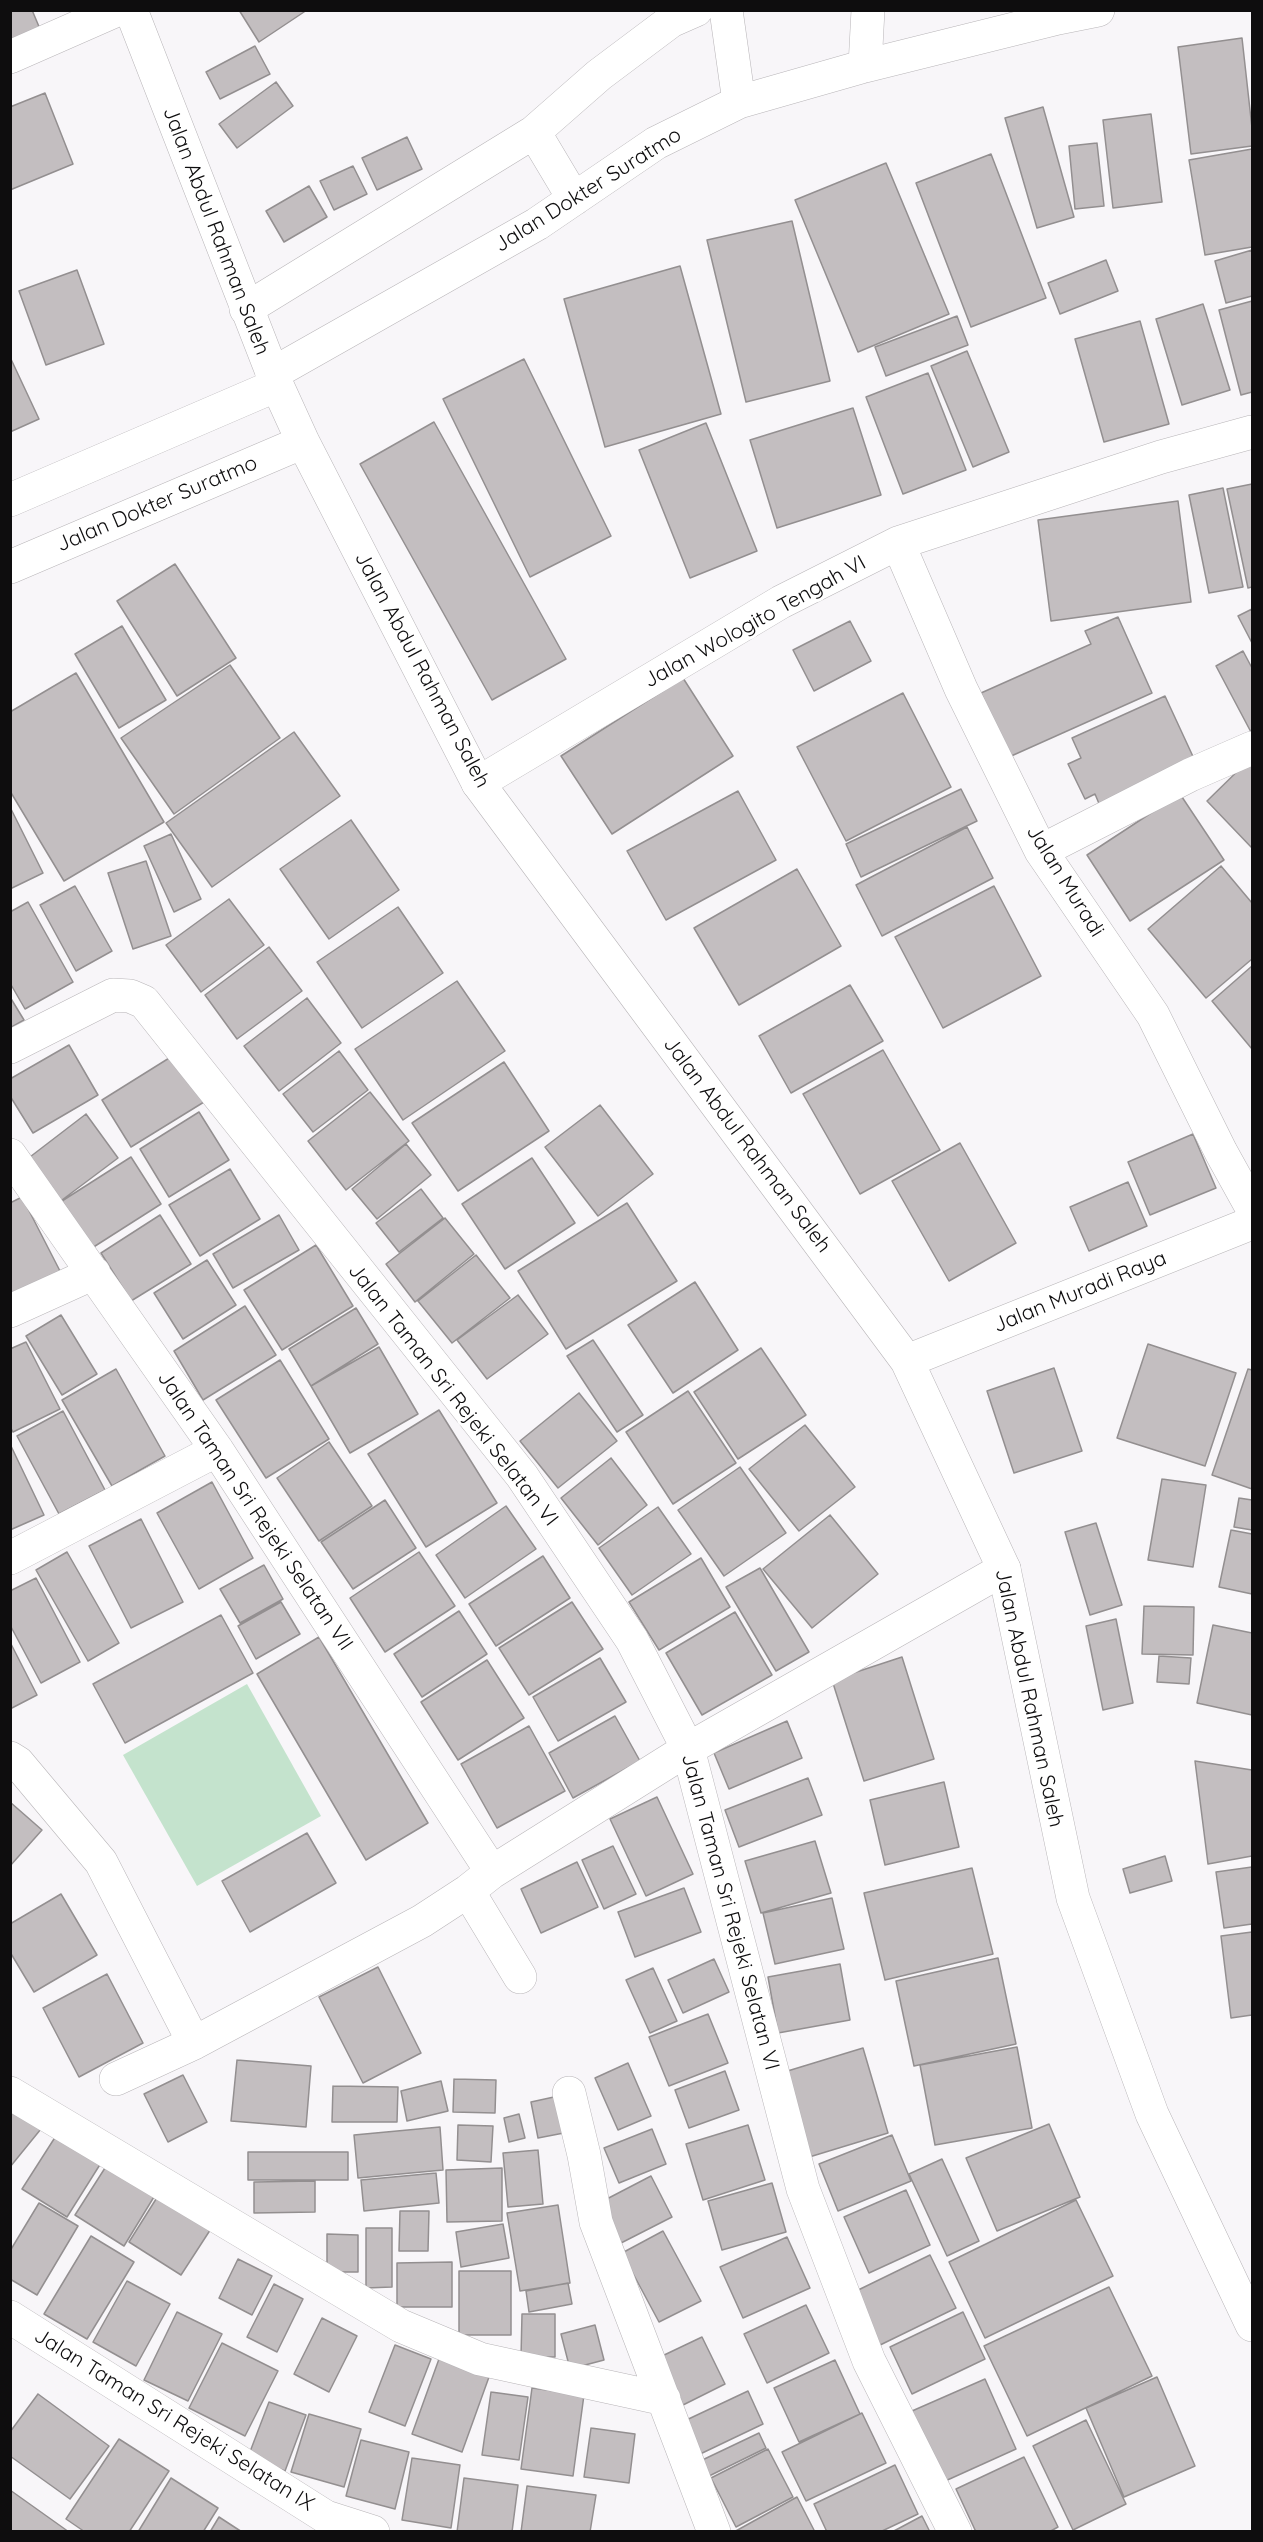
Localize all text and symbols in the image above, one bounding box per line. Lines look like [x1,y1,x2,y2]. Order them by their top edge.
street label: Jalan Abdul Rahman Saleh [157,103,275,359]
street label: Jalan Dokter Suratmo [490,122,686,258]
street label: Jalan Dokter Suratmo [53,450,261,558]
street label: Jalan Abdul Rahman Saleh [349,548,495,792]
street label: Jalan Wologito Tengah VI [640,550,870,694]
street label: Jalan Muradi [1021,820,1109,942]
street label: Jalan Abdul Rahman Saleh [658,1032,836,1258]
street label: Jalan Muradi Raya [990,1246,1170,1338]
street label: Jalan Taman Sri Rejeki Selatan VI [343,1259,563,1531]
street label: Jalan Taman Sri Rejeki Selatan VII [152,1367,358,1655]
street label: Jalan Abdul Rahman Saleh [989,1566,1069,1830]
street label: Jalan Taman Sri Rejeki Selatan VI [676,1751,784,2073]
street label: Jalan Taman Sri Rejeki Selatan IX [29,2323,319,2517]

